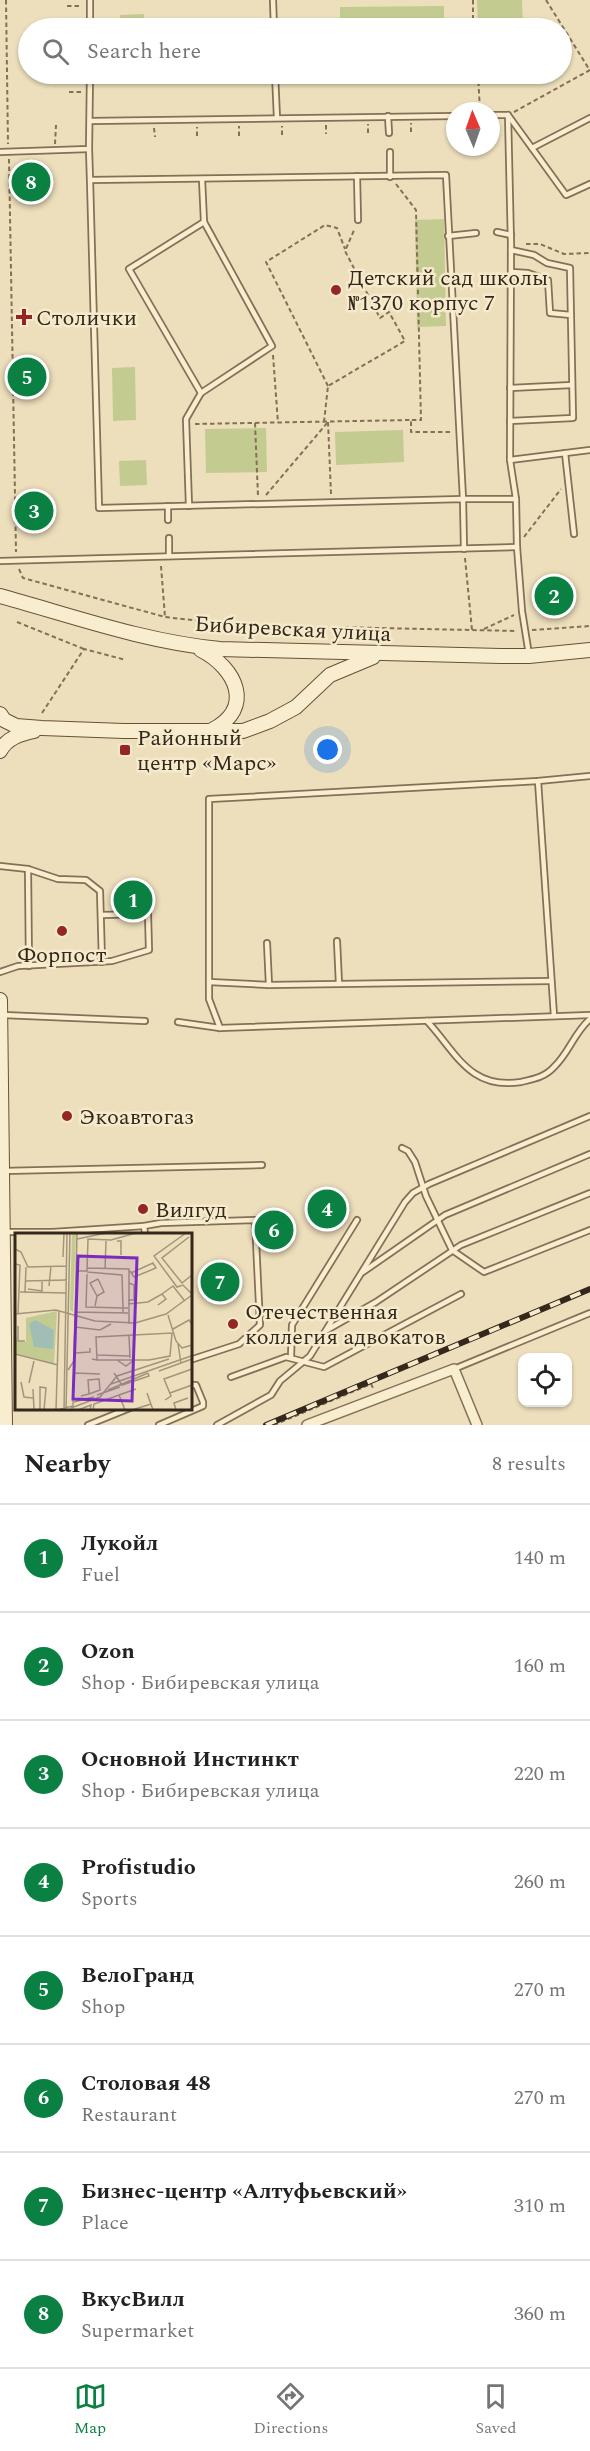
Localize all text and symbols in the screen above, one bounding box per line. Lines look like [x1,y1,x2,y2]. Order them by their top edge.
search box [18,18,572,84]
icon: search [39,35,72,68]
text: Search here [87,35,201,68]
north arrow [446,102,500,156]
pin: 8 [12,160,51,204]
place label: Детский сад школы №1370 корпус 7 [348,262,548,320]
marker: Детский сад школы №1370 корпус 7 [329,283,343,297]
place label: Столички [36,302,137,335]
marker: Столички [17,310,31,324]
pin: 5 [8,354,46,400]
pin: 3 [15,488,54,534]
pin: 2 [534,574,574,618]
street label: Бибиревская улица [194,608,392,651]
place label: Районный центр «Марс» [137,722,277,780]
your location [313,735,342,764]
marker: Районный центр «Марс» [118,743,132,757]
pin: 1 [114,878,152,922]
marker: Форпост [55,924,69,938]
place label: Форпост [18,939,107,972]
place label: Экоавтогаз [79,1101,194,1134]
marker: Экоавтогаз [60,1109,74,1123]
pin: 4 [308,1186,346,1232]
place label: Вилгуд [155,1194,227,1227]
marker: Вилгуд [136,1202,150,1216]
pin: 6 [254,1208,294,1252]
inset map [15,1233,192,1410]
pin: 7 [200,1260,240,1304]
place label: Отечественная коллегия адвокатов [245,1296,445,1354]
marker: Отечественная коллегия адвокатов [226,1317,240,1331]
map controls [518,1353,572,1407]
button: locate [518,1353,572,1407]
text: Nearby [24,1444,110,1484]
text: 8 results [492,1449,566,1479]
text: Лукойл [81,1527,158,1560]
text: 1 [38,1543,49,1573]
text: 140 m [514,1543,566,1573]
text: Fuel [81,1560,120,1590]
text: Ozon [81,1635,135,1668]
text: 2 [38,1651,49,1681]
text: 160 m [514,1651,566,1681]
text: Shop · Бибиревская улица [81,1668,320,1698]
text: Основной Инстинкт [81,1743,299,1776]
text: 3 [38,1759,49,1789]
text: 220 m [514,1759,566,1789]
text: Shop · Бибиревская улица [81,1776,320,1806]
text: Profistudio [81,1851,196,1884]
text: 4 [38,1867,49,1897]
text: 260 m [514,1867,566,1897]
text: Sports [81,1884,138,1914]
text: ВелоГранд [81,1959,194,1992]
text: 5 [38,1975,49,2005]
text: 270 m [514,1975,566,2005]
text: Shop [81,1992,125,2022]
text: Столовая 48 [81,2067,211,2100]
text: 6 [38,2083,49,2113]
text: 270 m [514,2083,566,2113]
text: Restaurant [81,2100,177,2130]
text: Бизнес-центр «Алтуфьевский» [81,2175,407,2208]
text: 7 [38,2191,49,2221]
text: 310 m [514,2191,566,2221]
text: Place [81,2208,129,2238]
text: ВкусВилл [81,2283,185,2316]
text: 8 [38,2299,49,2329]
text: 360 m [514,2299,566,2329]
text: Supermarket [81,2316,194,2346]
tab: Map [74,2380,107,2440]
tab: Directions [254,2380,328,2440]
tab: Saved [475,2380,516,2440]

